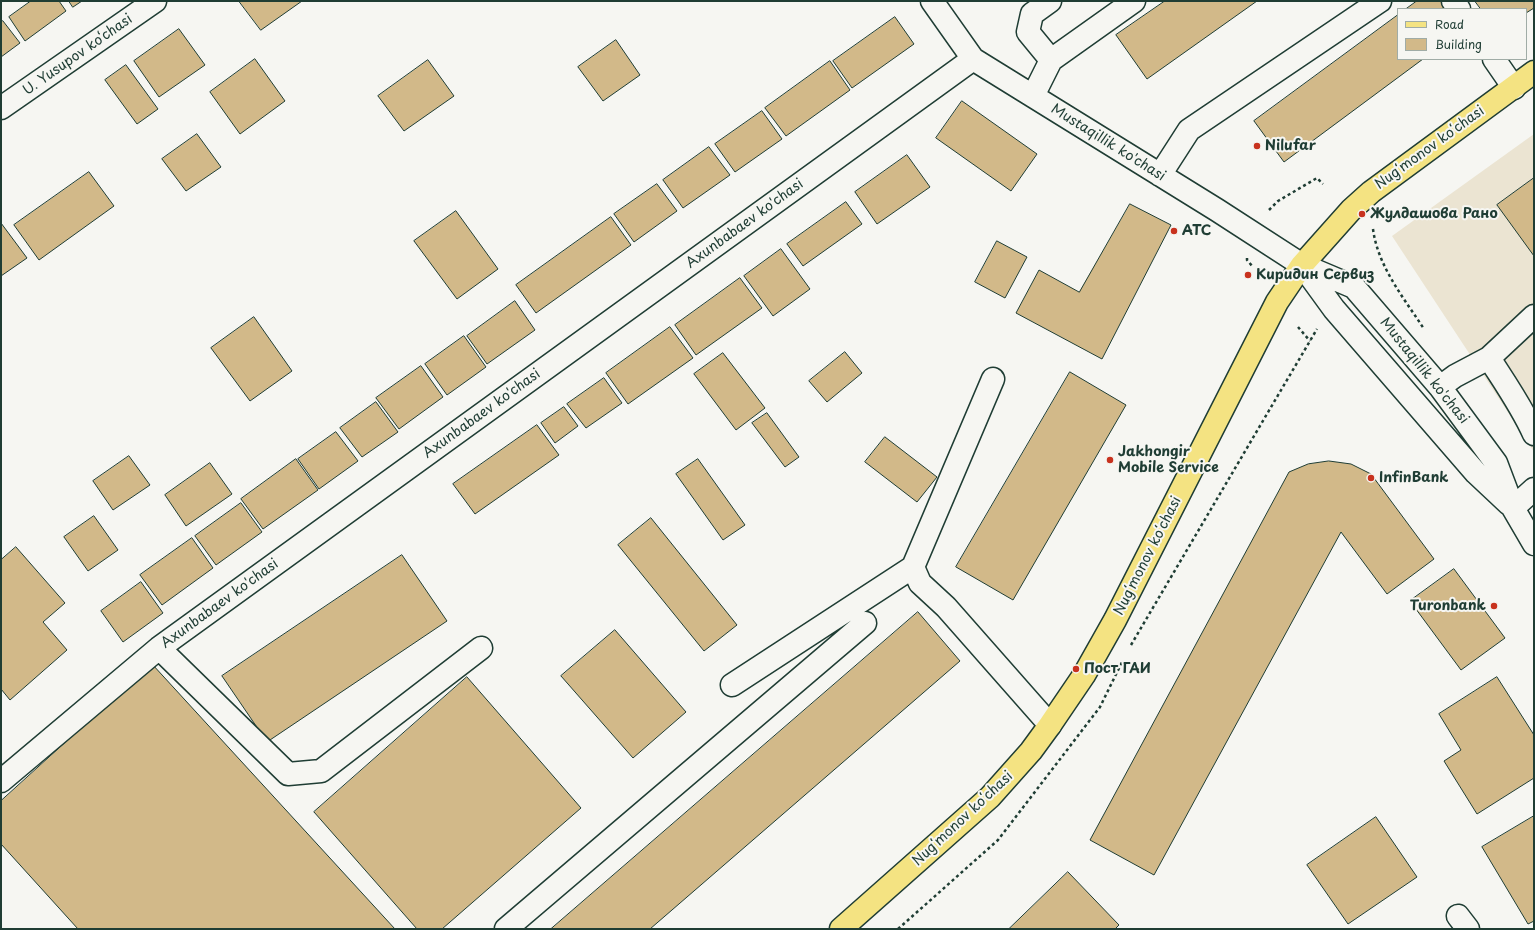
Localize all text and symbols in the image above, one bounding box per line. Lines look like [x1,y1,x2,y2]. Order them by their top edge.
legend [1397,8,1527,60]
street label: U. Yusupov ko‘chasi [20,11,136,99]
text: Road [1435,15,1464,33]
text: Building [1435,35,1482,53]
street label: Mustaqillik ko'chasi [1048,101,1168,185]
street label: Nugʻmonov koʻchasi [1372,103,1488,193]
place label: Nilufar [1265,138,1316,154]
marker: Nilufar [1252,141,1262,151]
street label: Axunbabaev ko'chasi [683,176,807,272]
place label: Жулдашова Рано [1370,206,1498,222]
marker: Жулдашова Рано [1357,209,1367,219]
place label: АТС [1182,223,1211,239]
marker: АТС [1169,226,1179,236]
place label: Киридин Сервиз [1256,267,1374,283]
marker: Киридин Сервиз [1243,270,1253,280]
street label: Mustaqillik ko'chasi [1376,315,1472,427]
street label: Axunbabaev ko'chasi [420,366,544,462]
place label: Jakhongir Mobile Service [1118,444,1219,476]
marker: Jakhongir Mobile Service [1105,455,1115,465]
place label: InfinBank [1379,470,1448,486]
marker: InfinBank [1366,473,1376,483]
street label: Nugʻmonov koʻchasi [1111,494,1185,618]
street label: Axunbabaev ko'chasi [158,556,282,652]
place label: Turonbank [1410,598,1486,614]
marker: Turonbank [1489,601,1499,611]
place label: Пост ГАИ [1084,661,1151,677]
marker: Пост ГАИ [1071,664,1081,674]
street label: Nugʻmonov koʻchasi [909,768,1017,870]

